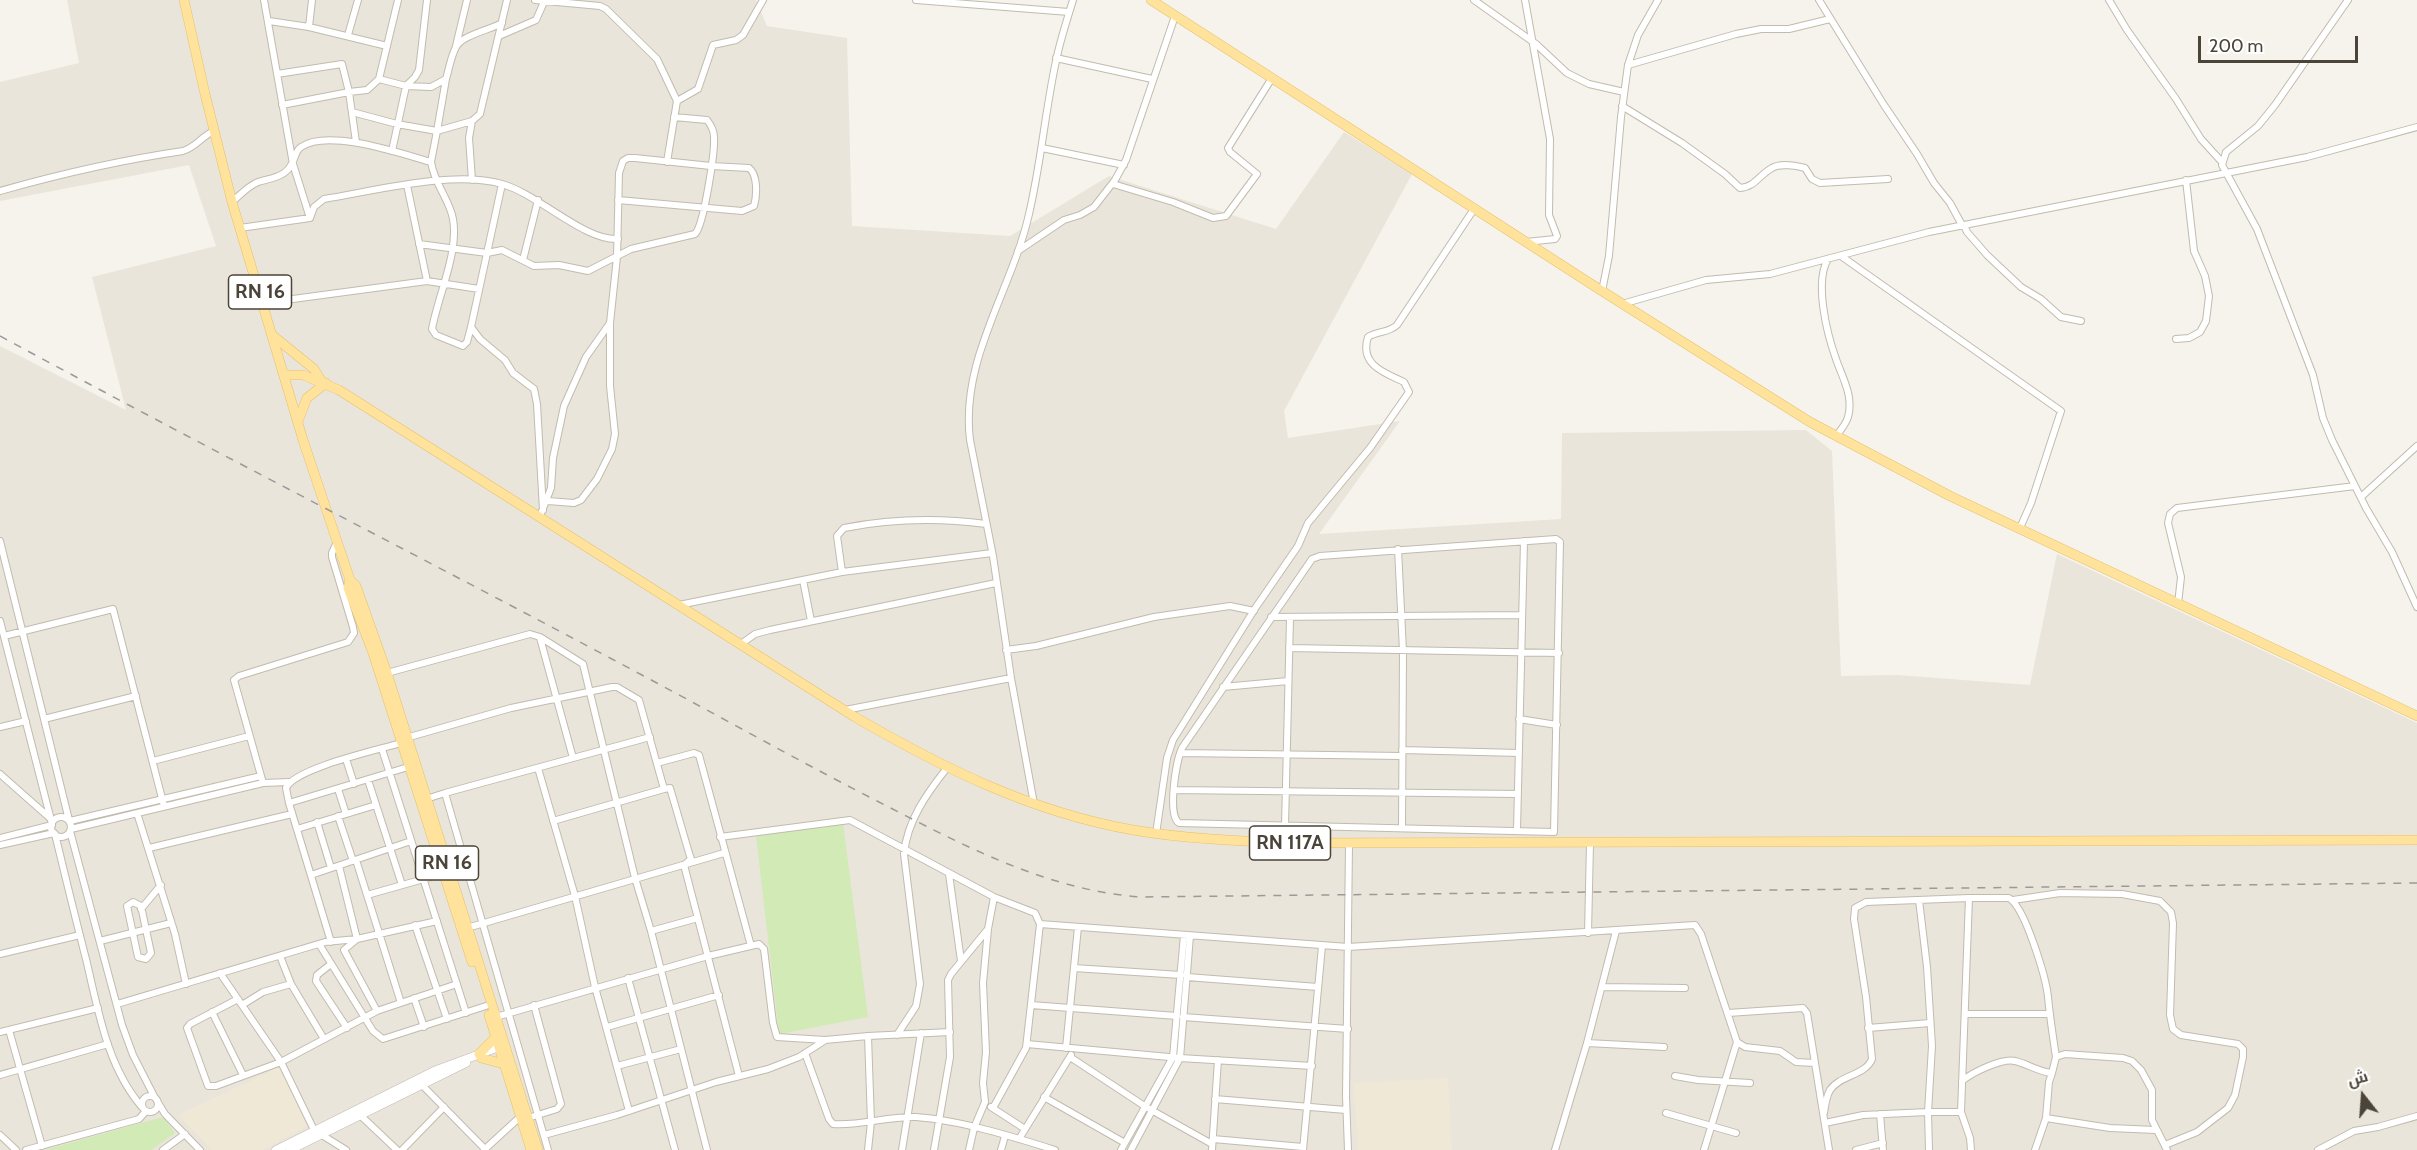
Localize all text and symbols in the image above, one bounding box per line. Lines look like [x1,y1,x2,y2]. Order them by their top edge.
scale bar [2201,24,2362,62]
text: 200 m [2209,35,2263,57]
road number: RN 16 [228,275,292,309]
road number: RN 117A [1250,826,1330,860]
road number: RN 16 [416,846,478,880]
north arrow [2333,1066,2393,1126]
text: ش [2345,1066,2370,1090]

